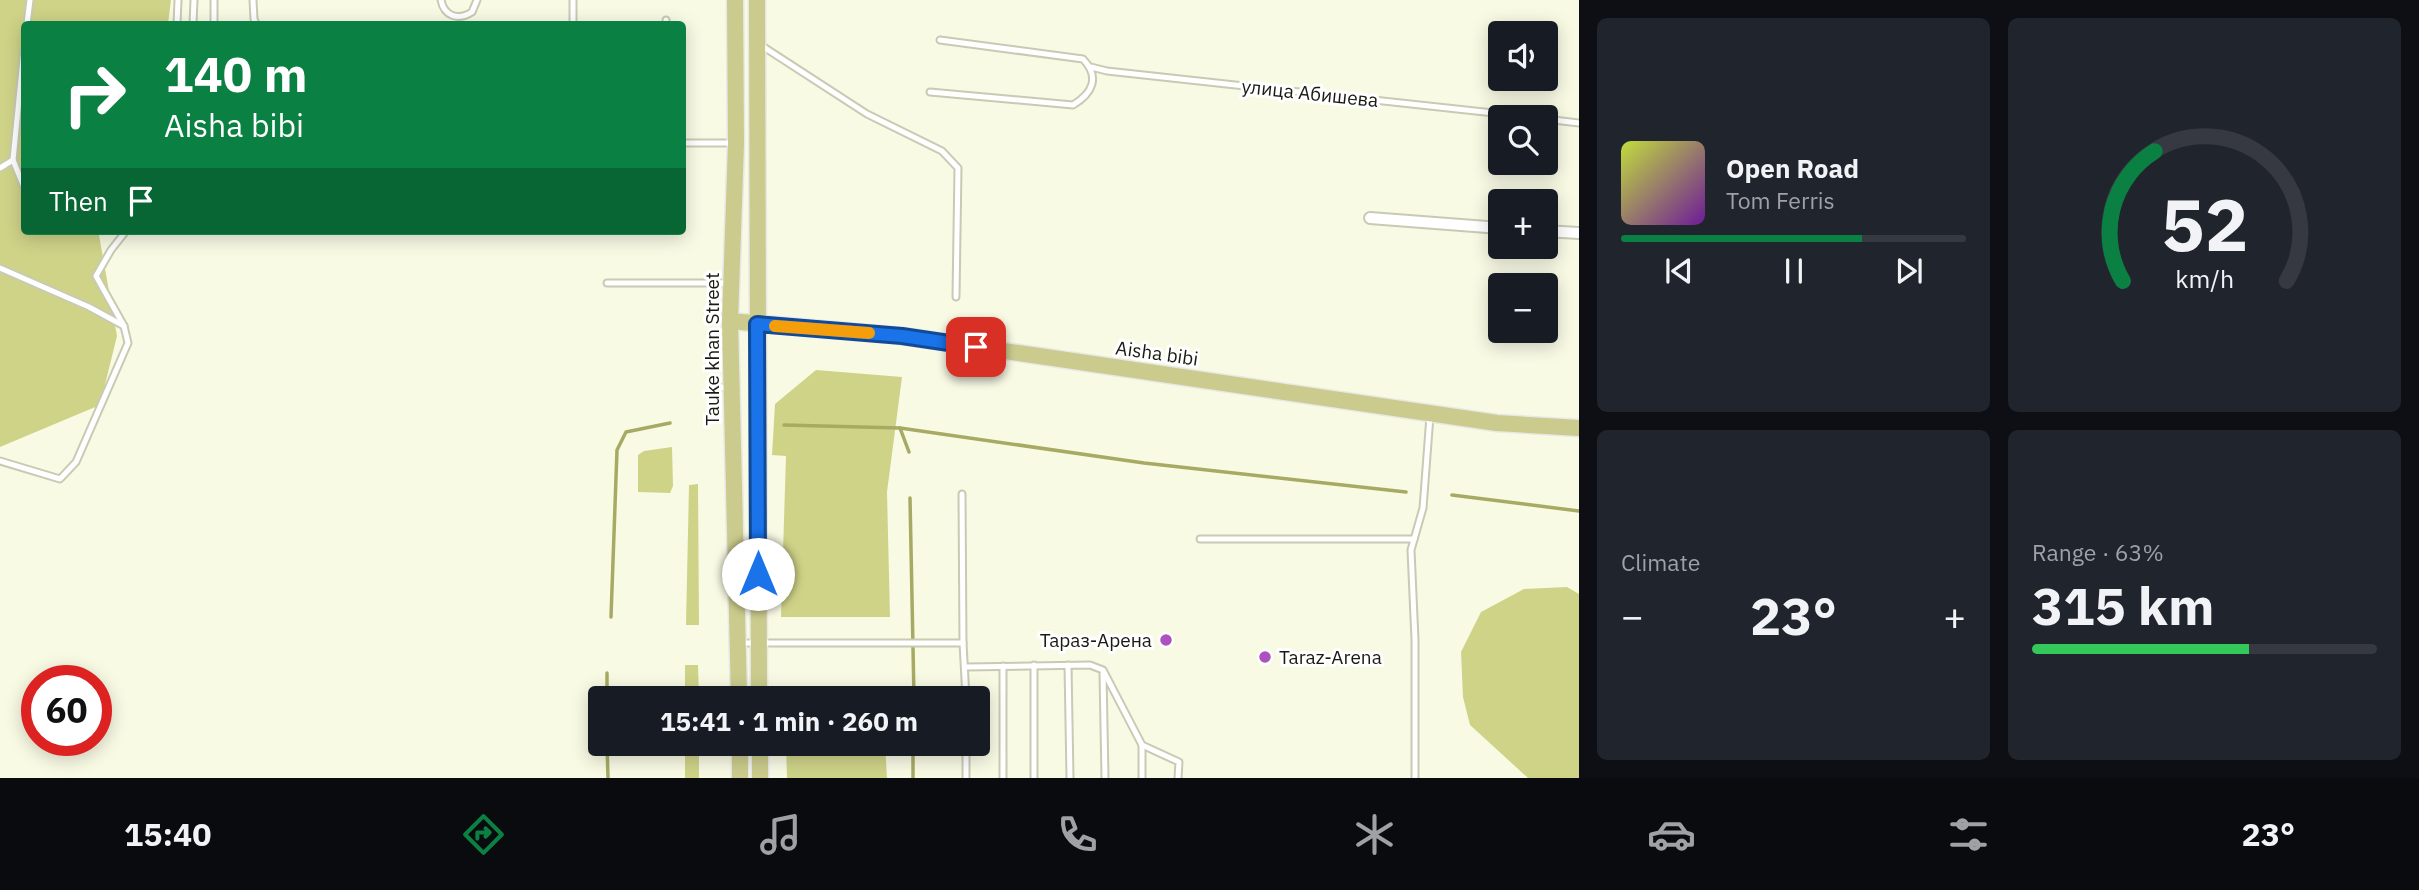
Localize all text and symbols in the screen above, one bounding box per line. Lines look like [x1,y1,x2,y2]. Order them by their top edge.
map controls [1488,21,1558,343]
button: sound [1488,21,1558,91]
text: 140 m [164,42,308,105]
icon: right [49,49,140,140]
street label: улица Абишева [1240,74,1380,112]
text: Aisha bibi [164,104,304,146]
button: search [1488,105,1558,175]
text: Open Road [1726,151,1859,185]
text: 52 [2161,177,2248,272]
icon: arrive [122,182,160,220]
text: Then [49,184,108,218]
text: Tom Ferris [1726,185,1835,215]
button: + [1488,189,1558,259]
icon: previous [1660,252,1698,290]
icon: pause [1775,252,1813,290]
icon: next [1890,252,1928,290]
text: km/h [2175,262,2234,295]
street label: Tauke khan Street [700,272,724,426]
button: − [1488,273,1558,343]
pin [946,317,1006,377]
icon: arrive [957,328,995,366]
street label: Aisha bibi [1114,335,1200,371]
position arrow [721,537,795,611]
text: Range · 63% [2032,537,2164,567]
text: Climate [1621,547,1700,577]
text: 315 km [2032,572,2214,639]
text: 23° [1750,582,1837,649]
text: − [1621,591,1644,640]
text: + [1943,591,1966,640]
place label: Тараз-Арена [1040,628,1152,652]
marker: Тараз-Арена [1158,632,1174,648]
place label: Taraz-Arena [1279,645,1382,669]
marker: Taraz-Arena [1257,649,1273,665]
speed limit sign: 60 [21,665,112,756]
text: 15:41 · 1 min · 260 m [660,704,918,738]
icon: directions [459,810,508,859]
icon: music [756,810,805,859]
icon: phone [1053,810,1102,859]
icon: climate [1350,810,1399,859]
icon: car [1647,810,1696,859]
icon: filters [1944,810,1993,859]
text: 15:40 [124,813,211,855]
text: 23° [2241,813,2295,855]

